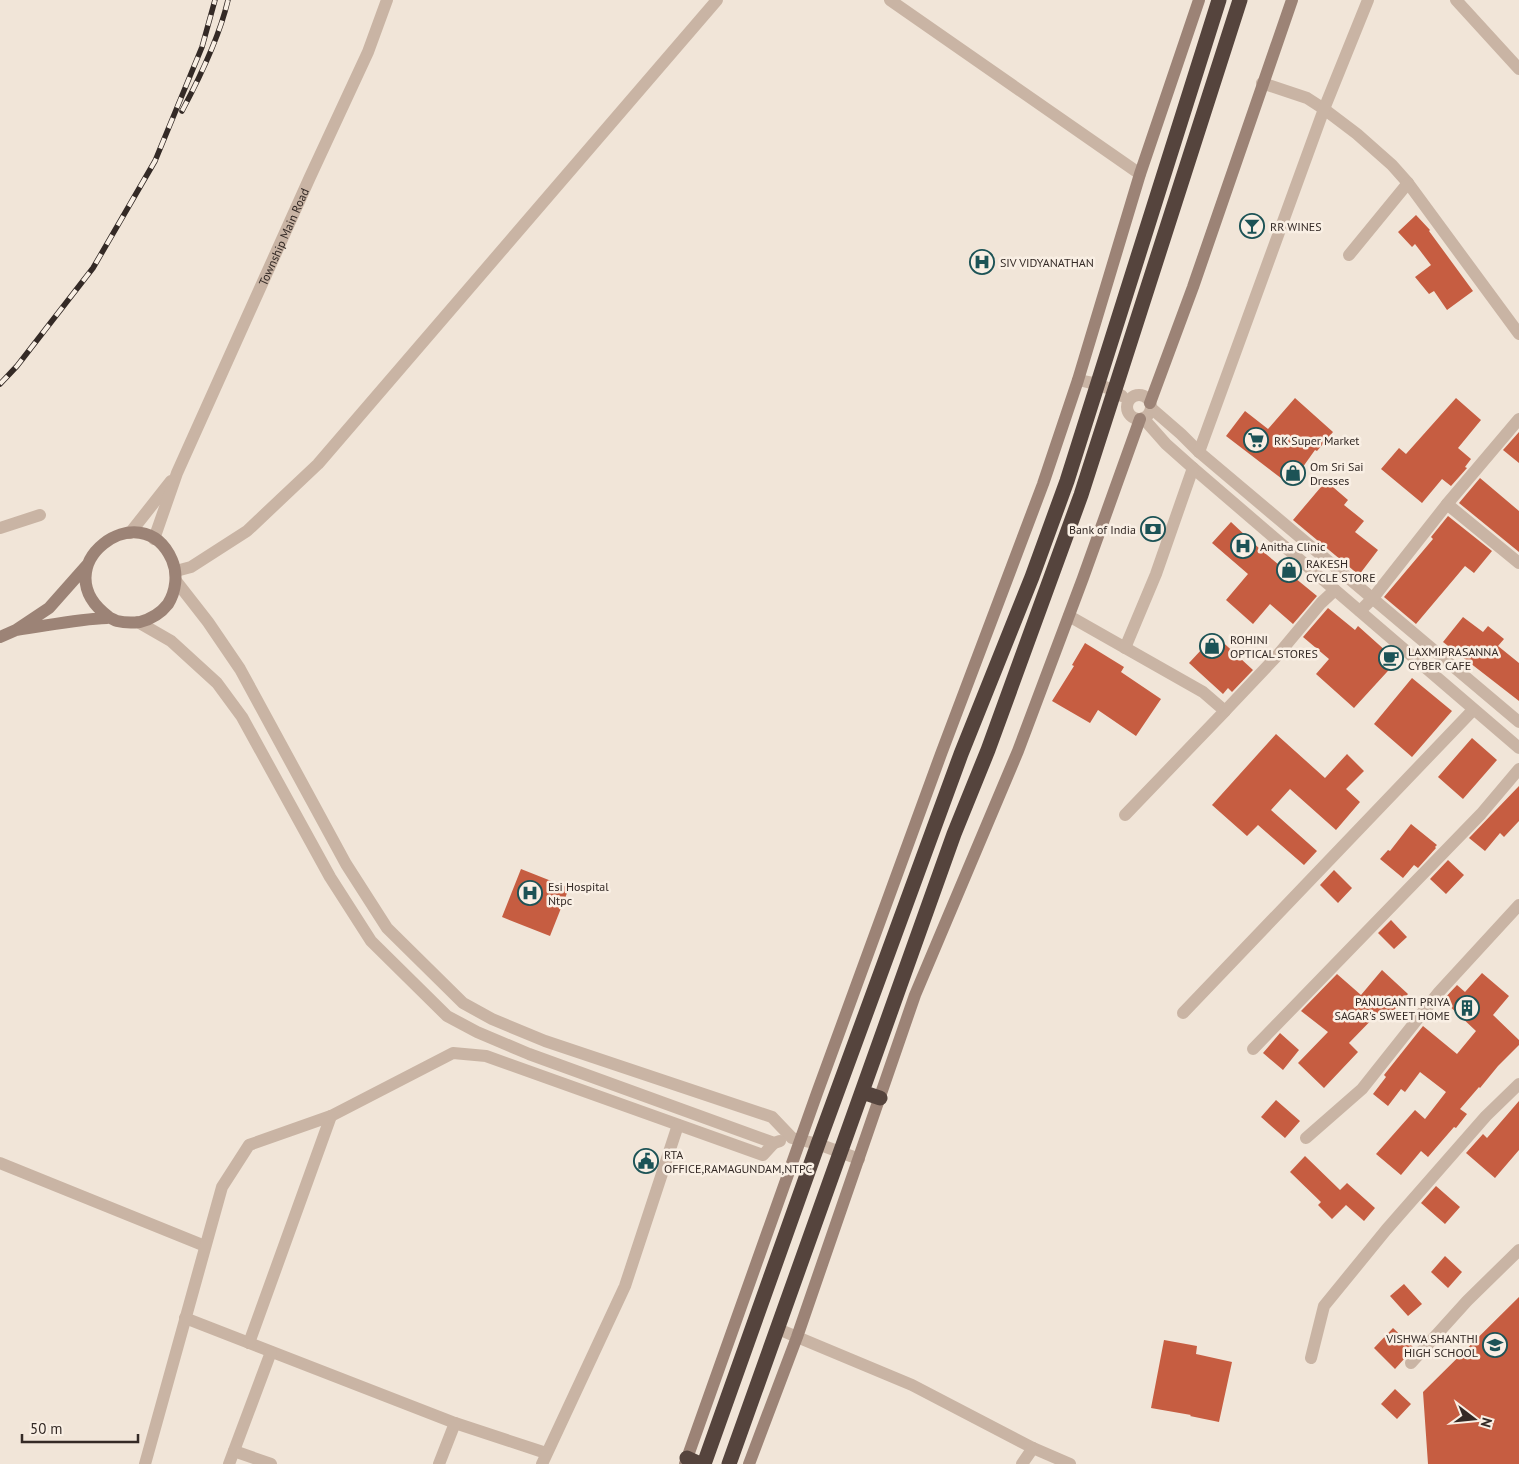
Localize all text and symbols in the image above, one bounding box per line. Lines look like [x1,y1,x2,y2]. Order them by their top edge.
street label: Township Main Road [255,186,312,288]
bar icon: RR WINES [1239,213,1265,239]
place label: RR WINES [1270,219,1322,234]
hospital icon: SIV VIDYANATHAN [969,249,995,275]
place label: SIV VIDYANATHAN [1000,255,1094,270]
supermarket icon: RK Super Market [1243,427,1269,453]
place label: RK Super Market [1274,433,1359,448]
place label: Om Sri Sai Dresses [1310,459,1364,488]
shop icon: Om Sri Sai Dresses [1280,460,1306,486]
bank icon: Bank of India [1140,516,1166,542]
place label: Bank of India [1069,522,1136,537]
hospital icon: Anitha Clinic [1230,533,1256,559]
place label: Anitha Clinic [1260,539,1326,554]
place label: RAKESH CYCLE STORE [1306,556,1376,585]
shop icon: RAKESH CYCLE STORE [1276,557,1302,583]
place label: ROHINI OPTICAL STORES [1230,632,1318,661]
shop icon: ROHINI OPTICAL STORES [1199,633,1225,659]
place label: LAXMIPRASANNA CYBER CAFE [1408,644,1498,673]
cafe icon: LAXMIPRASANNA CYBER CAFE [1378,645,1404,671]
place label: Esi Hospital Ntpc [548,879,609,908]
hospital icon: Esi Hospital Ntpc [517,880,543,906]
place label: PANUGANTI PRIYA SAGAR's SWEET HOME [1335,994,1450,1023]
building icon: PANUGANTI PRIYA SAGAR's SWEET HOME [1454,995,1480,1021]
place label: RTA OFFICE,RAMAGUNDAM,NTPC [664,1147,812,1176]
public building icon: RTA OFFICE,RAMAGUNDAM,NTPC [633,1148,659,1174]
place label: VISHWA SHANTHI HIGH SCHOOL [1385,1331,1478,1360]
school or university icon: VISHWA SHANTHI HIGH SCHOOL [1482,1332,1508,1358]
north arrow [1449,1394,1499,1444]
scale bar [22,1412,139,1444]
text: N [1477,1416,1496,1429]
text: 50 m [30,1419,63,1438]

